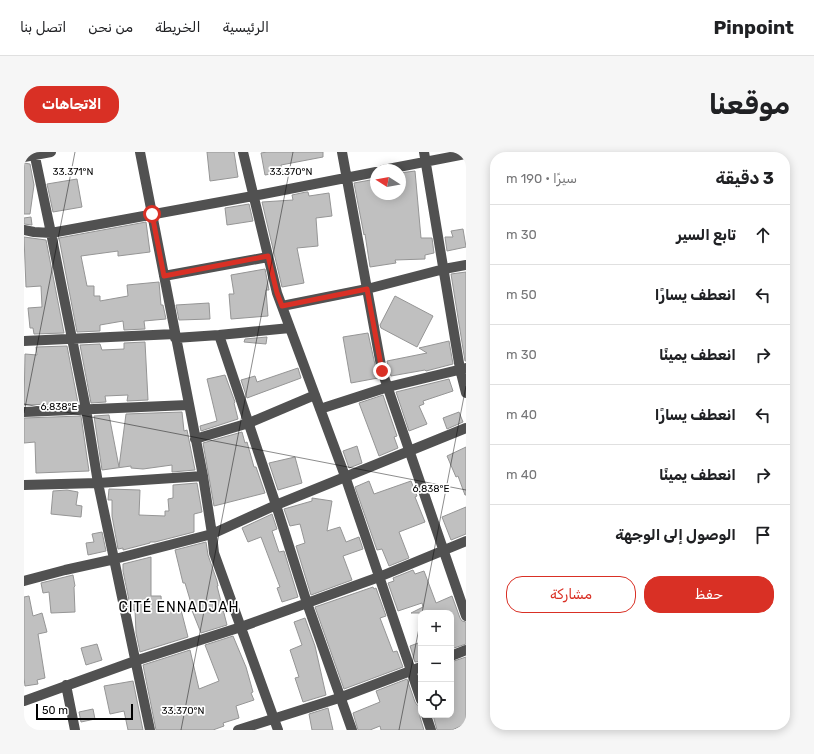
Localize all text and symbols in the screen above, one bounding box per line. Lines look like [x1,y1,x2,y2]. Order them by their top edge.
text: Pinpoint [713,16,794,39]
text: اتصل بنا [20,19,66,36]
text: من نحن [88,19,133,36]
text: الخريطة [155,19,200,36]
text: الرئيسية [222,19,269,36]
button: الاتجاهات [24,86,119,123]
text: موقعنا [709,88,790,121]
north arrow [370,164,406,200]
text: 33.371°N [53,166,93,178]
text: 33.370°N [270,166,312,178]
text: 3 دقيقة [715,168,774,188]
text: سيرًا · 190 m [506,171,577,186]
route start [143,205,161,223]
icon: ahead [752,224,774,246]
text: تابع السير [676,226,736,244]
text: 30 m [506,227,537,242]
icon: left [752,284,774,306]
text: انعطف يسارًا [655,286,736,304]
text: 50 m [506,287,537,302]
icon: right [752,344,774,366]
text: انعطف يمينًا [659,346,736,364]
text: 30 m [506,347,537,362]
route end [373,362,391,380]
text: 6.838°E [40,401,78,413]
icon: left [752,404,774,426]
text: انعطف يسارًا [655,406,736,424]
text: 40 m [506,407,537,422]
icon: right [752,464,774,486]
text: انعطف يمينًا [659,466,736,484]
text: 40 m [506,467,537,482]
text: 6.838°E [412,483,450,495]
icon: arrive [752,524,774,546]
text: الوصول إلى الوجهة [615,526,736,544]
button: مشاركة [506,576,636,613]
button: حفظ [644,576,774,613]
district label: CITÉ ENNADJAH [118,598,240,616]
map controls [418,610,454,718]
button: + [418,610,454,646]
button: − [418,646,454,682]
button: locate [418,682,454,718]
scale bar [36,702,133,721]
text: 50 m [42,704,68,717]
text: 33.370°N [162,705,204,717]

